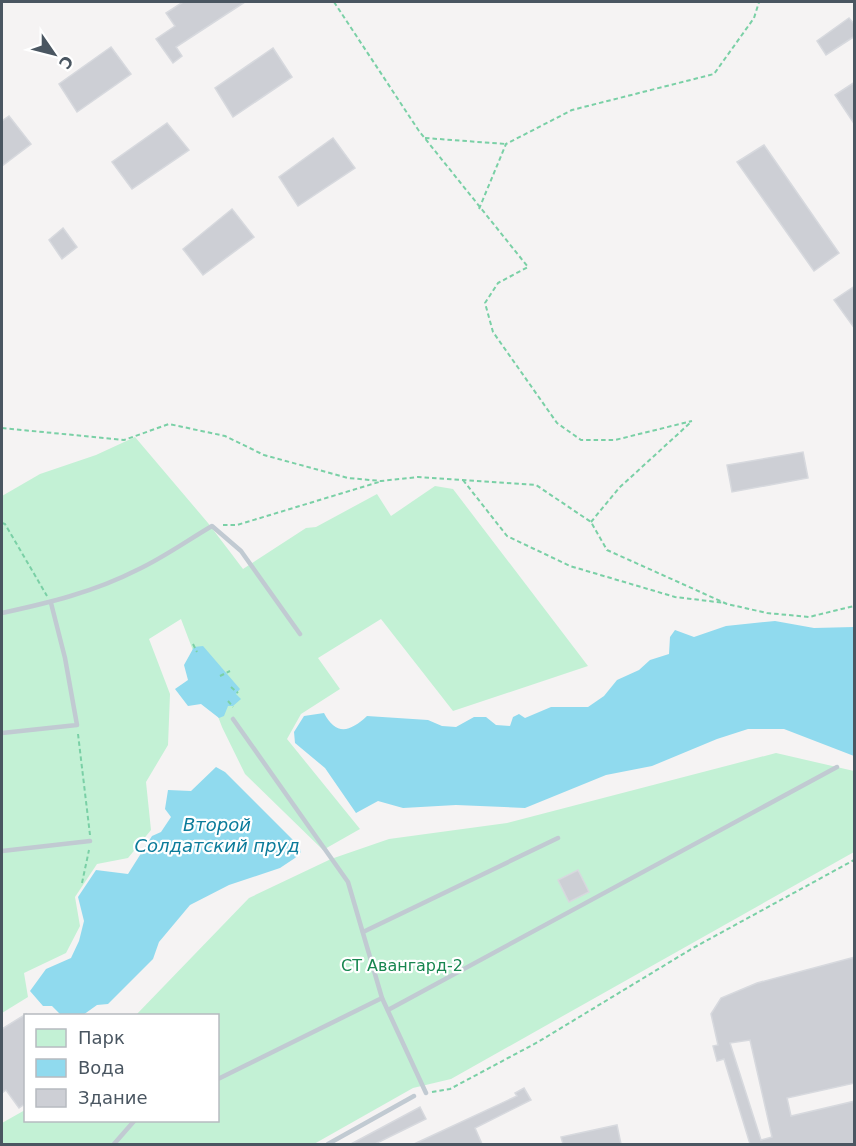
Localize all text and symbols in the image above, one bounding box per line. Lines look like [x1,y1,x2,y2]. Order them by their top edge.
north arrow [24,24,84,84]
text: С [55,52,77,73]
water label: Второй Солдатский пруд [134,814,300,856]
park label: СТ Авангард-2 [341,956,463,975]
legend [24,1014,219,1122]
text: Парк [78,1027,125,1048]
text: Вода [78,1057,125,1078]
text: Здание [78,1087,148,1108]

